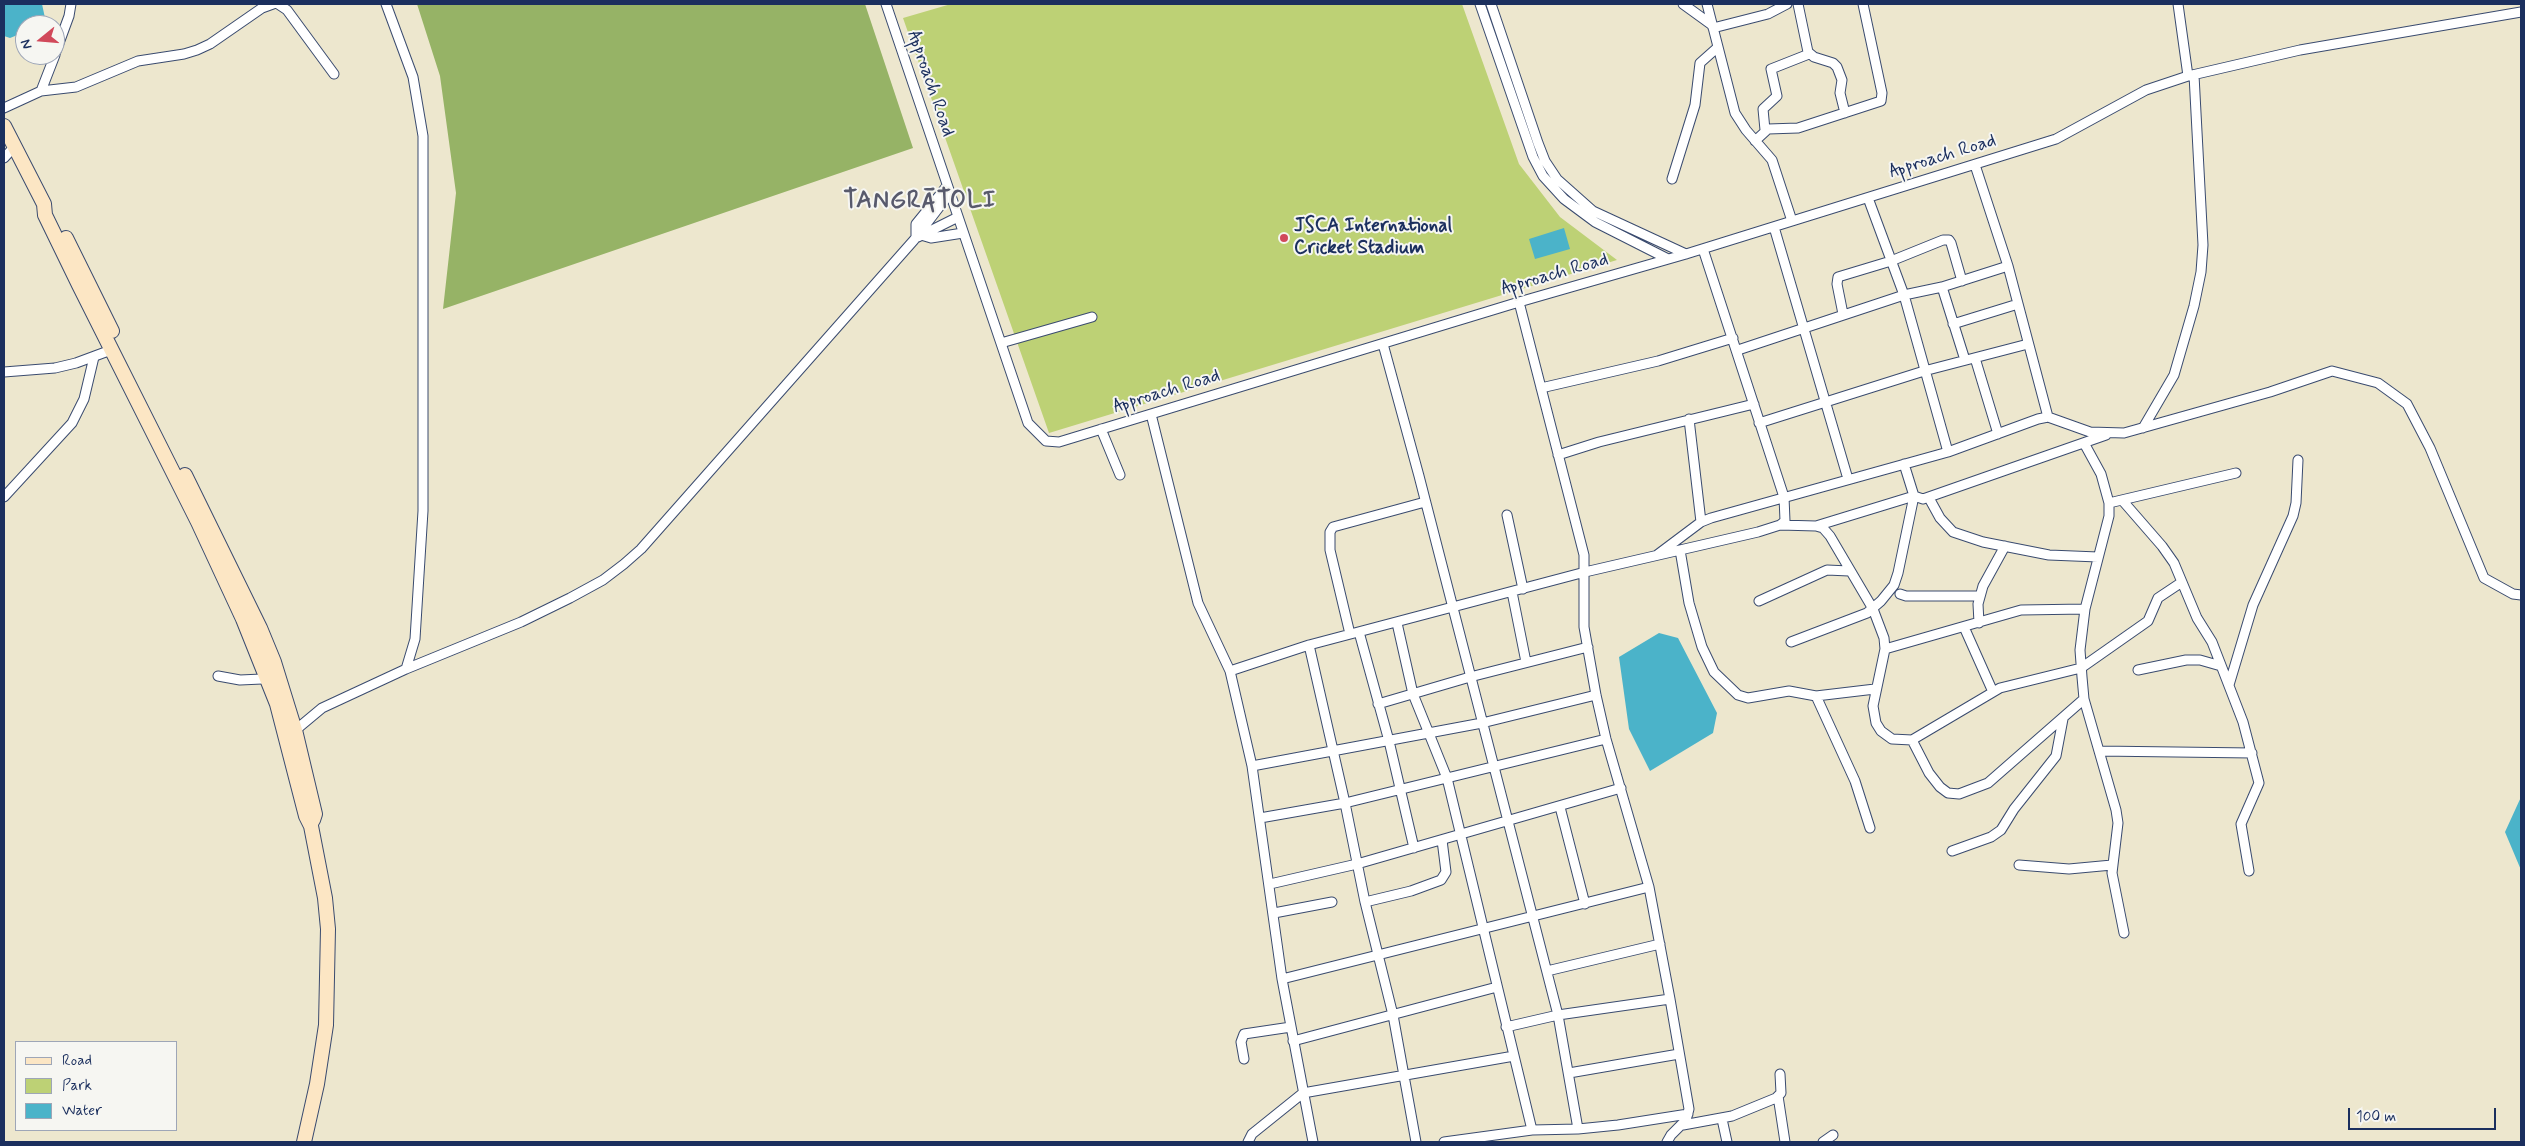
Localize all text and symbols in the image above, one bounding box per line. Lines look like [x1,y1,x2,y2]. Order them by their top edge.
north arrow [15,15,65,65]
street label: Approach Road [901,28,959,140]
text: N [17,37,37,51]
street label: Approach Road [1887,130,1999,184]
district label: TANGRĀTOLI [842,188,998,216]
place label: JSCA International Cricket Stadium [1294,216,1452,260]
marker: JSCA International Cricket Stadium [1278,232,1290,244]
street label: Approach Road [1499,249,1611,301]
street label: Approach Road [1111,365,1223,419]
legend [15,1041,178,1131]
text: Road [62,1051,92,1071]
text: Park [62,1076,92,1096]
scale bar [2350,1098,2498,1130]
text: Water [62,1101,102,1121]
text: 100 m [2356,1107,2396,1127]

